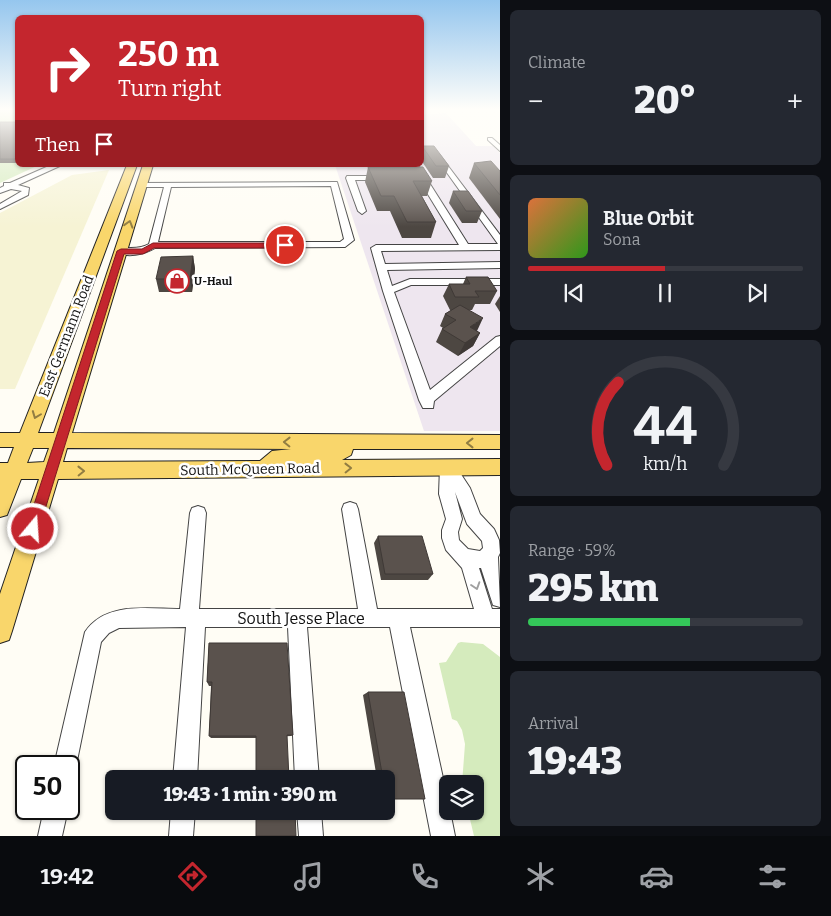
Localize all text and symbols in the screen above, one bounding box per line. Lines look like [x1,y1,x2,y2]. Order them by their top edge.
text: 250 m [118,33,219,75]
icon: right [35,35,100,100]
text: Climate [528,53,586,72]
text: Turn right [118,75,221,102]
text: 20° [634,77,696,123]
text: − [528,85,543,118]
text: + [787,85,803,118]
icon: arrive [90,130,118,158]
text: Then [35,133,80,156]
text: Blue Orbit [603,207,694,230]
one-way arrow [124,221,134,229]
pin [264,224,306,266]
text: Sona [603,230,640,249]
icon: arrive [271,231,299,259]
shop icon: U-Haul [164,268,190,294]
street label: East Germann Road [35,273,98,399]
place label: U-Haul [194,275,233,288]
icon: previous [560,279,588,307]
icon: pause [651,279,679,307]
icon: next [743,279,771,307]
text: 44 [634,395,698,458]
one-way arrow [32,410,42,419]
one-way arrow [282,437,290,447]
one-way arrow [466,438,474,448]
text: km/h [643,453,688,475]
street label: South McQueen Road [180,460,320,479]
one-way arrow [345,463,353,473]
one-way arrow [78,466,85,476]
position arrow [6,502,58,554]
text: Range · 59% [528,541,616,560]
text: 295 km [528,565,659,611]
one-way arrow [470,582,480,590]
street label: South Jesse Place [237,609,365,628]
text: Arrival [528,714,579,733]
text: 19:43 [528,738,622,784]
speed limit sign: 50 [15,755,80,820]
map controls [439,775,484,820]
button: layers [439,775,484,820]
text: 19:43 · 1 min · 390 m [163,783,337,806]
icon: directions [175,859,210,894]
icon: music [291,859,326,894]
icon: phone [407,859,442,894]
icon: climate [523,859,558,894]
icon: car [639,859,674,894]
icon: filters [755,859,790,894]
text: 19:42 [41,863,94,890]

